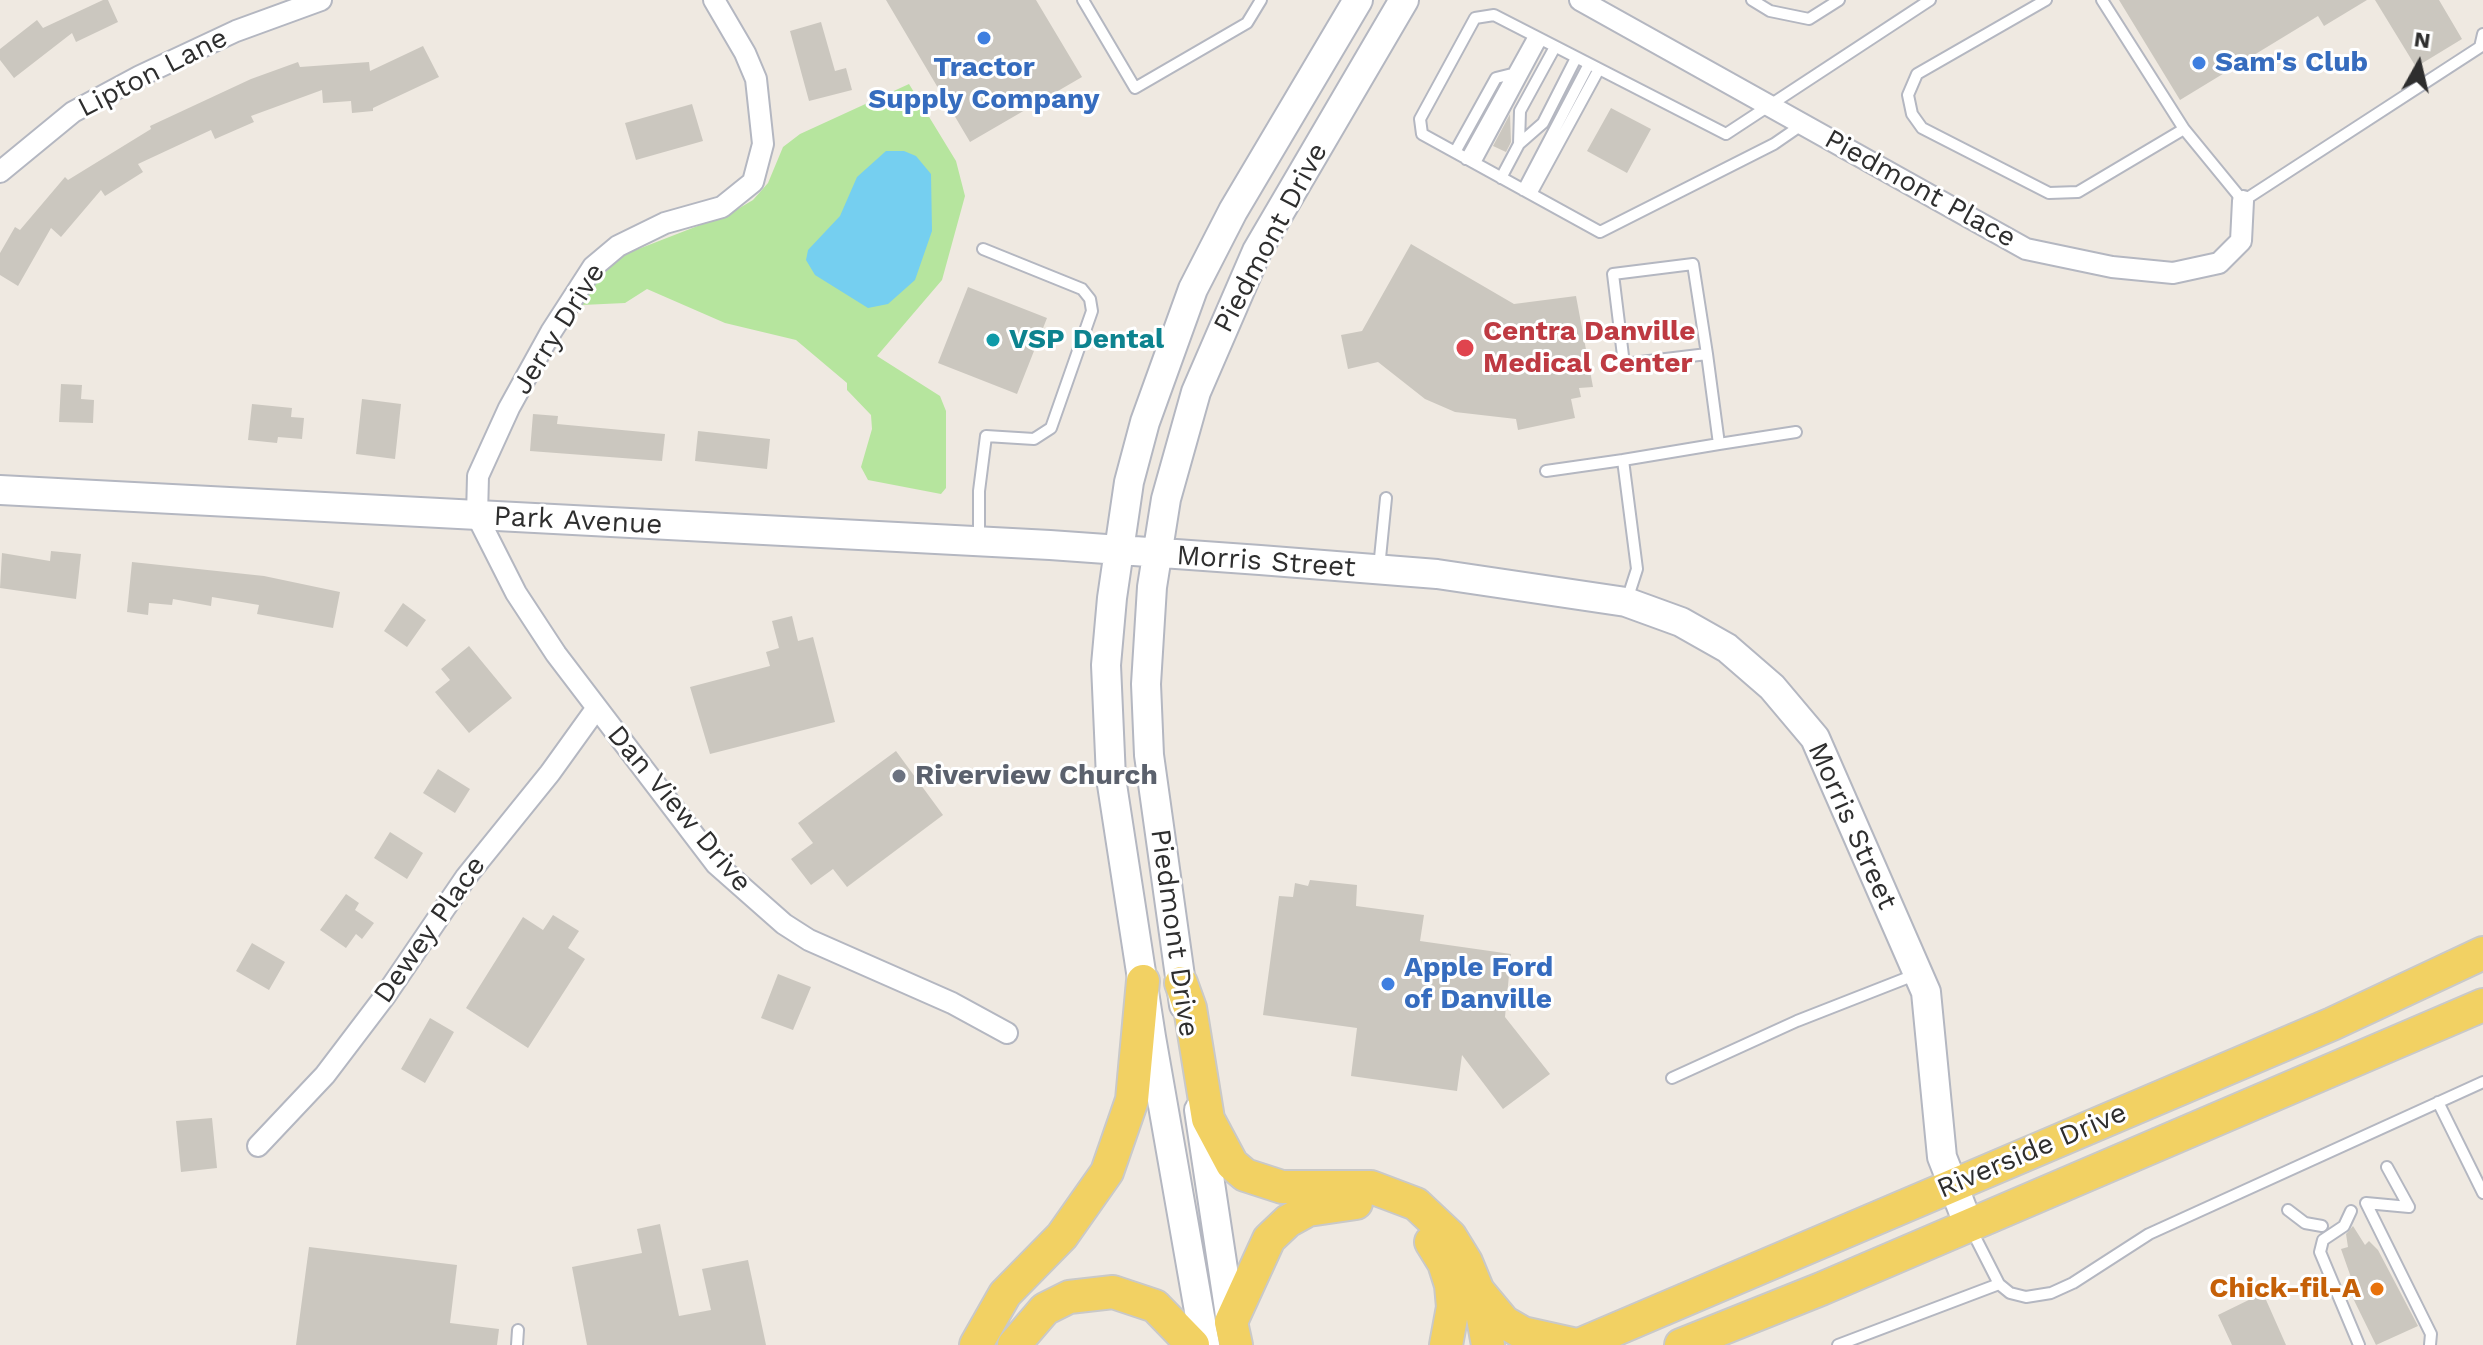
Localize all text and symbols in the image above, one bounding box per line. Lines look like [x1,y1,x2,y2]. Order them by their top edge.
street label: Lipton Lane [73,21,233,125]
north arrow [2379,24,2459,104]
text: N [2413,26,2432,53]
marker: Tractor Supply Company [975,29,993,47]
place label: Sam's Club [2215,46,2368,80]
place label: Tractor Supply Company [868,51,1100,117]
marker: Sam's Club [2190,54,2208,72]
street label: Piedmont Place [1819,123,2021,255]
street label: Piedmont Drive [1207,138,1335,338]
street label: Jerry Drive [505,257,613,401]
place label: Centra Danville Medical Center [1483,315,1695,381]
place label: VSP Dental [1009,323,1164,357]
marker: VSP Dental [984,331,1002,349]
marker: Centra Danville Medical Center [1454,337,1476,359]
street label: Park Avenue [493,500,663,542]
street label: Morris Street [1175,539,1357,585]
street label: Dan View Drive [600,719,758,899]
street label: Morris Street [1800,737,1904,915]
place label: Riverview Church [915,759,1158,793]
marker: Riverview Church [890,767,908,785]
street label: Piedmont Drive [1143,827,1205,1039]
street label: Dewey Place [367,850,493,1010]
place label: Apple Ford of Danville [1404,951,1553,1017]
marker: Apple Ford of Danville [1379,975,1397,993]
street label: Riverside Drive [1932,1096,2132,1206]
place label: Chick-fil-A [2209,1272,2361,1306]
marker: Chick-fil-A [2368,1280,2386,1298]

